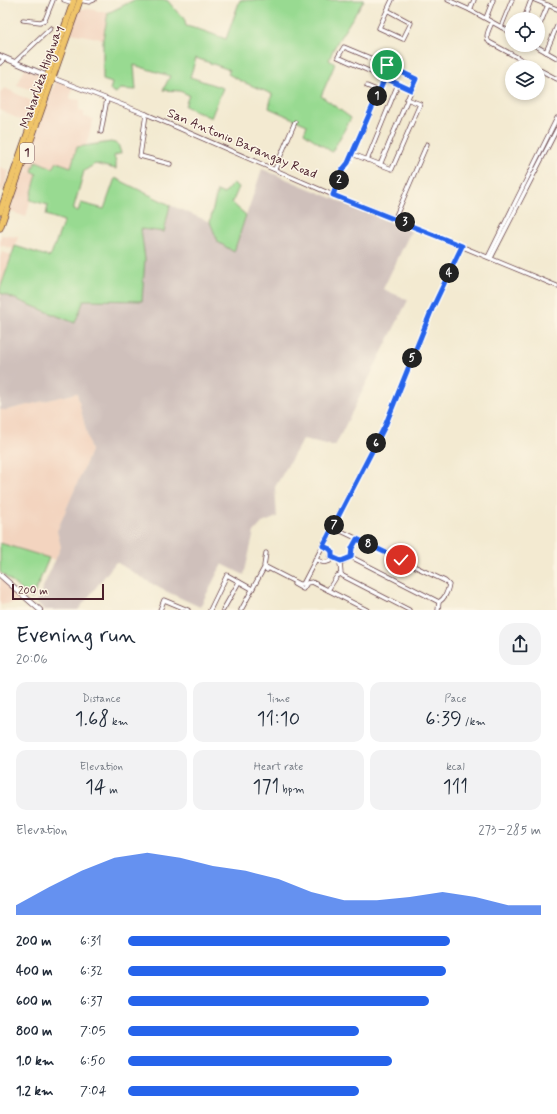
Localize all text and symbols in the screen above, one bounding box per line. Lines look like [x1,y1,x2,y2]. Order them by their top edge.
map controls [505,12,545,100]
button: locate [505,12,545,52]
street label: Maharlika Highway [16,23,68,131]
pin [370,48,404,82]
icon: arrive [376,54,398,76]
button: layers [505,60,545,100]
pin: 1 [367,86,387,106]
text: 1 [375,89,379,103]
street label: San Antonio Barangay Road [165,105,319,183]
road number: 1 [20,143,34,163]
pin: 2 [329,170,349,190]
text: 2 [336,173,342,187]
pin: 3 [395,212,415,232]
text: 3 [403,215,407,229]
pin: 4 [439,263,459,283]
text: 4 [446,266,452,280]
pin: 5 [402,348,422,368]
text: 5 [409,351,415,365]
pin: 6 [366,433,386,453]
text: 6 [373,436,379,450]
pin: 7 [324,515,344,535]
text: 7 [331,518,337,532]
pin: 8 [358,534,378,554]
text: 8 [365,537,371,551]
pin [384,543,418,577]
icon: check [390,549,412,571]
scale bar [12,582,104,601]
text: 200 m [18,584,48,598]
text: Evening run [16,622,136,650]
button: share [499,623,541,665]
text: 20:06 [16,651,48,668]
text: Distance [82,692,121,706]
text: Time [267,692,290,706]
text: Pace [445,692,466,706]
text: 1.68 [75,706,109,733]
text: 11:10 [257,706,300,733]
text: 6:39 [425,706,462,733]
text: km [109,715,128,729]
text: /km [462,715,486,729]
text: Elevation [80,760,123,774]
text: Heart rate [254,760,303,774]
text: kcal [446,760,465,774]
text: 14 [85,774,106,801]
text: 171 [253,774,279,801]
text: 111 [443,774,468,801]
text: m [106,783,118,797]
text: bpm [279,783,304,797]
text: Elevation [16,822,67,839]
text: 273–285 m [478,822,541,839]
text: 200 m [16,933,51,950]
text: 6:31 [80,933,102,950]
text: 400 m [16,963,53,980]
text: 6:32 [80,963,103,980]
text: 600 m [16,993,52,1010]
text: 6:37 [80,993,103,1010]
text: 800 m [16,1023,52,1040]
text: 7:05 [80,1023,106,1040]
text: 1.0 km [16,1053,54,1070]
text: 6:50 [80,1053,105,1070]
text: 1.2 km [16,1083,53,1100]
text: 7:04 [80,1083,107,1100]

